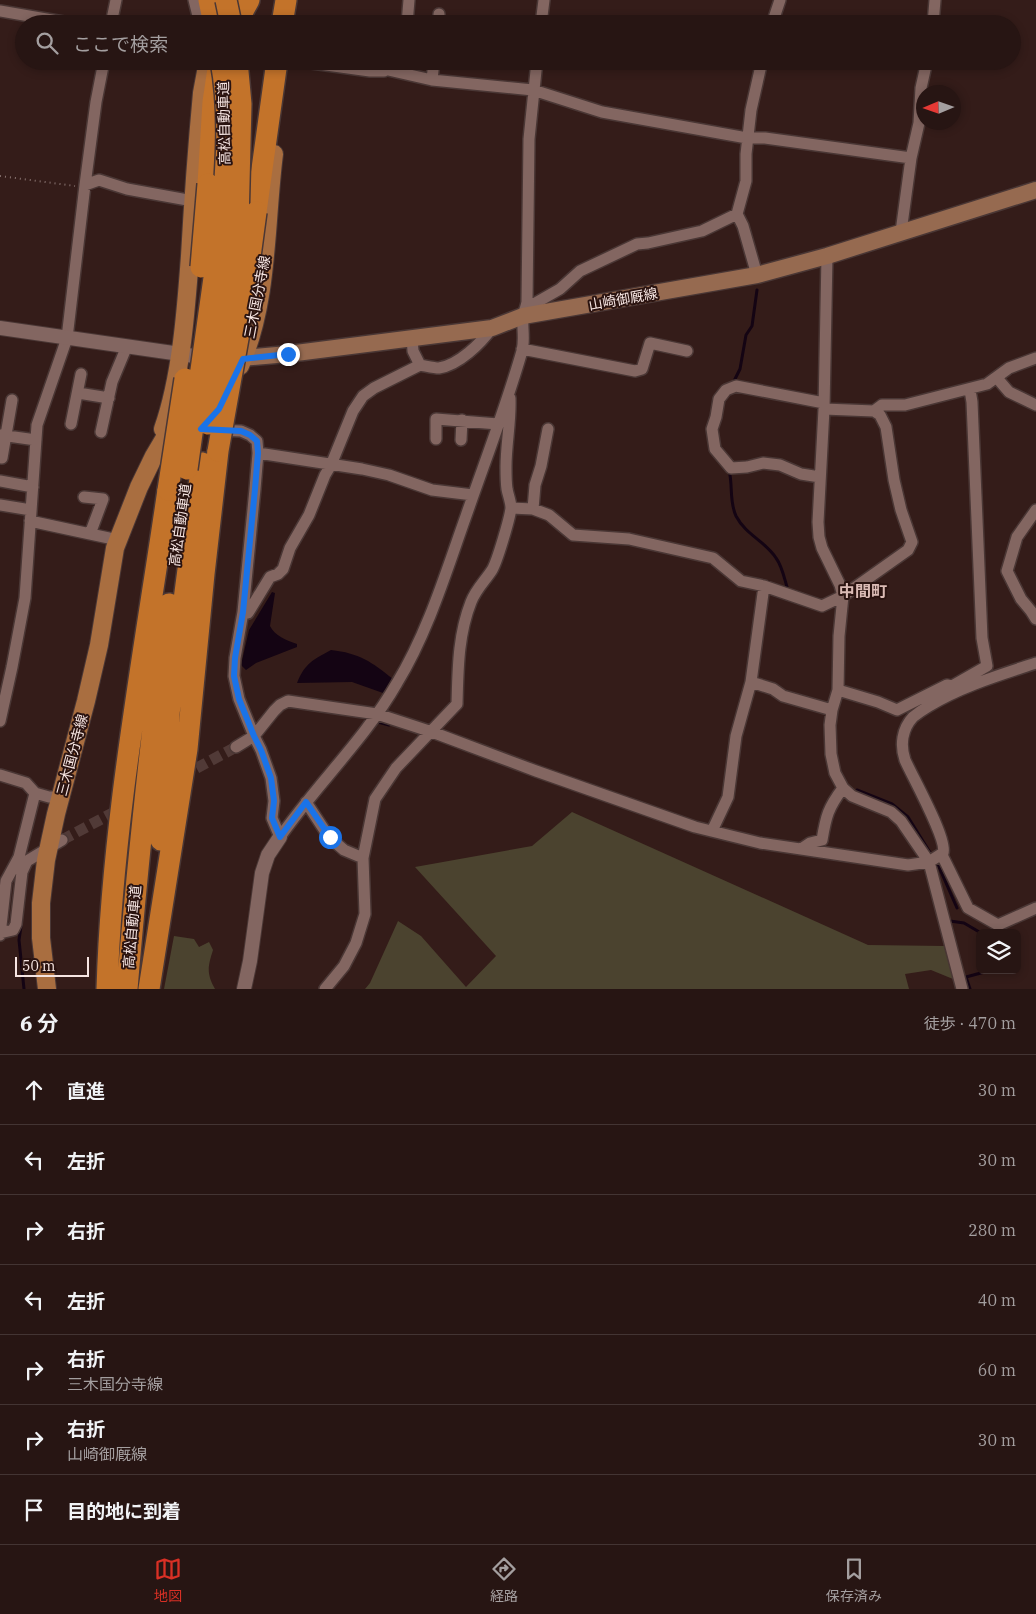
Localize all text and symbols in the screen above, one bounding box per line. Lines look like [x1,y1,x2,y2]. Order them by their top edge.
search box [15,15,1021,70]
icon: search [33,29,61,57]
text: ここで検索 [73,32,168,56]
street label: 高松自動車道 [214,81,234,165]
north arrow [916,85,961,130]
street label: 三木国分寺線 [240,254,274,340]
street label: 山崎御厩線 [587,284,659,314]
route end [277,343,300,366]
street label: 高松自動車道 [165,482,195,568]
district label: 中間町 [839,581,887,601]
street label: 三木国分寺線 [52,712,92,798]
route start [319,826,342,849]
street label: 高松自動車道 [119,884,145,970]
map controls [976,929,1021,974]
button: layers [976,929,1021,974]
scale bar [15,954,89,977]
text: 50 m [22,957,55,975]
text: 6 分 [20,1009,58,1037]
text: 徒歩 · 470 m [924,1013,1016,1033]
icon: ahead [20,1076,48,1104]
text: 直進 [67,1079,105,1103]
text: 30 m [978,1080,1016,1100]
icon: left [20,1146,48,1174]
text: 左折 [67,1149,105,1173]
text: 30 m [978,1150,1016,1170]
icon: right [20,1216,48,1244]
text: 右折 [67,1219,105,1243]
text: 280 m [968,1220,1016,1240]
icon: left [20,1286,48,1314]
text: 左折 [67,1289,105,1313]
text: 40 m [978,1290,1016,1310]
text: 右折 [67,1347,105,1371]
icon: right [20,1356,48,1384]
text: 60 m [978,1360,1016,1380]
text: 三木国分寺線 [67,1374,163,1394]
text: 右折 [67,1417,105,1441]
icon: right [20,1426,48,1454]
text: 30 m [978,1430,1016,1450]
text: 山崎御厩線 [67,1444,147,1464]
icon: arrive [20,1496,48,1524]
text: 目的地に到着 [67,1499,181,1523]
tab: 地図 [154,1555,182,1605]
tab: 経路 [490,1555,518,1605]
tab: 保存済み [826,1555,882,1605]

